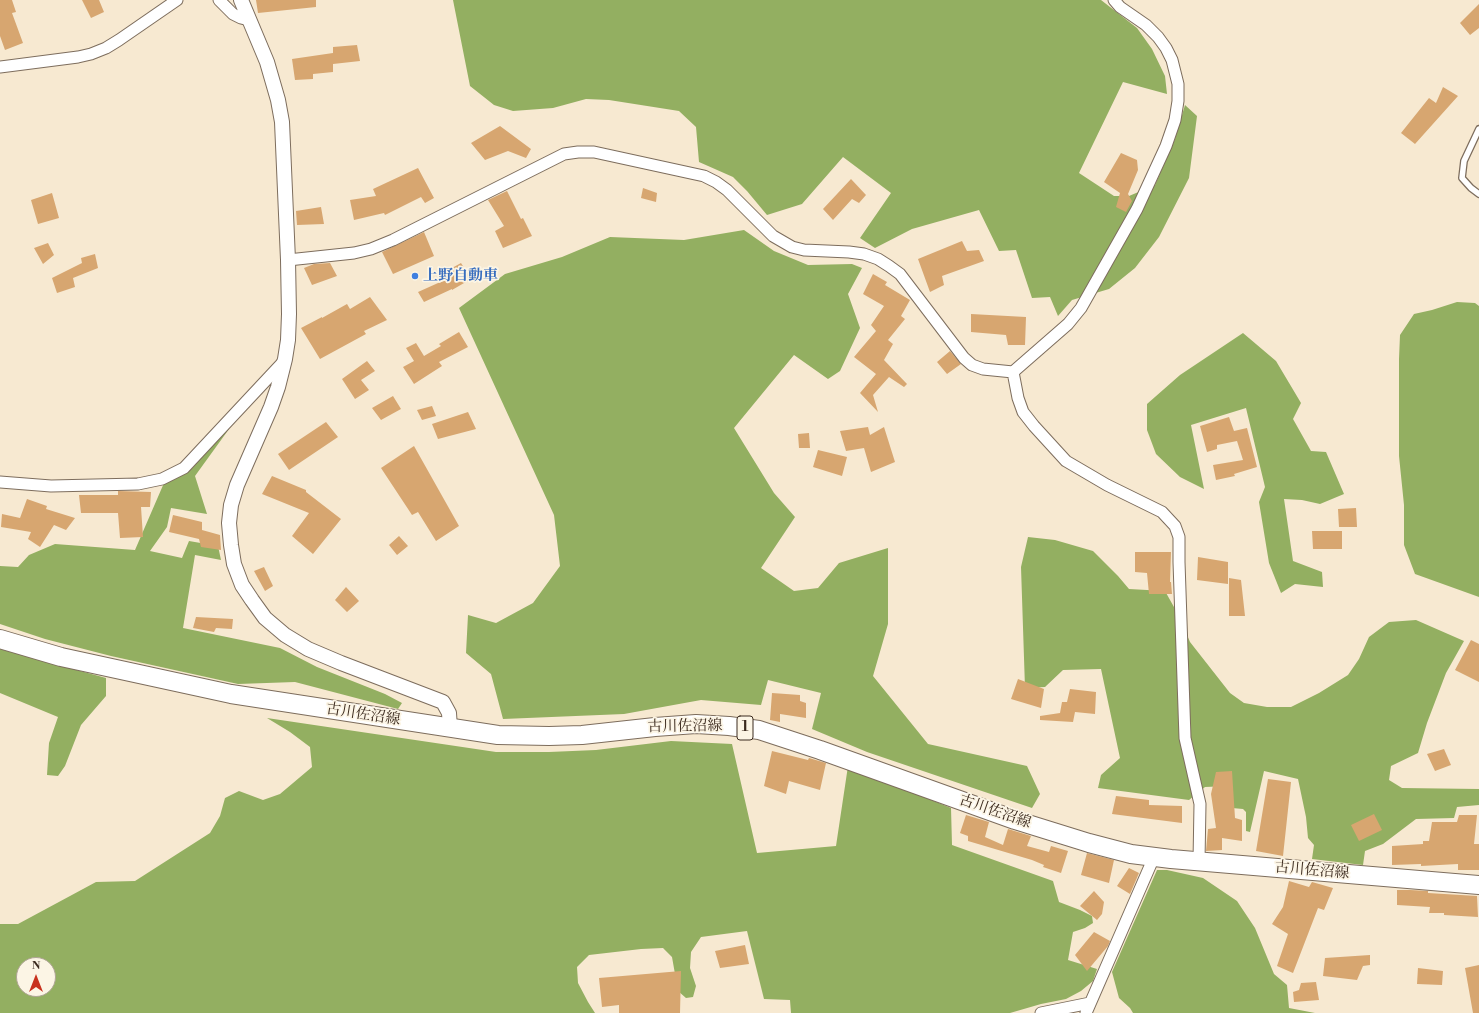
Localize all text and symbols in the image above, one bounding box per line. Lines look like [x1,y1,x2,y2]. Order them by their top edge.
place label: 上野自動車 [423,267,498,285]
marker: 上野自動車 [410,271,420,281]
street label: 古川佐沼線 [325,700,401,730]
road number: 1 [737,716,753,740]
street label: 古川佐沼線 [647,717,723,737]
street label: 古川佐沼線 [957,791,1033,833]
street label: 古川佐沼線 [1274,859,1350,883]
north arrow [16,957,56,997]
text: N [32,959,40,973]

